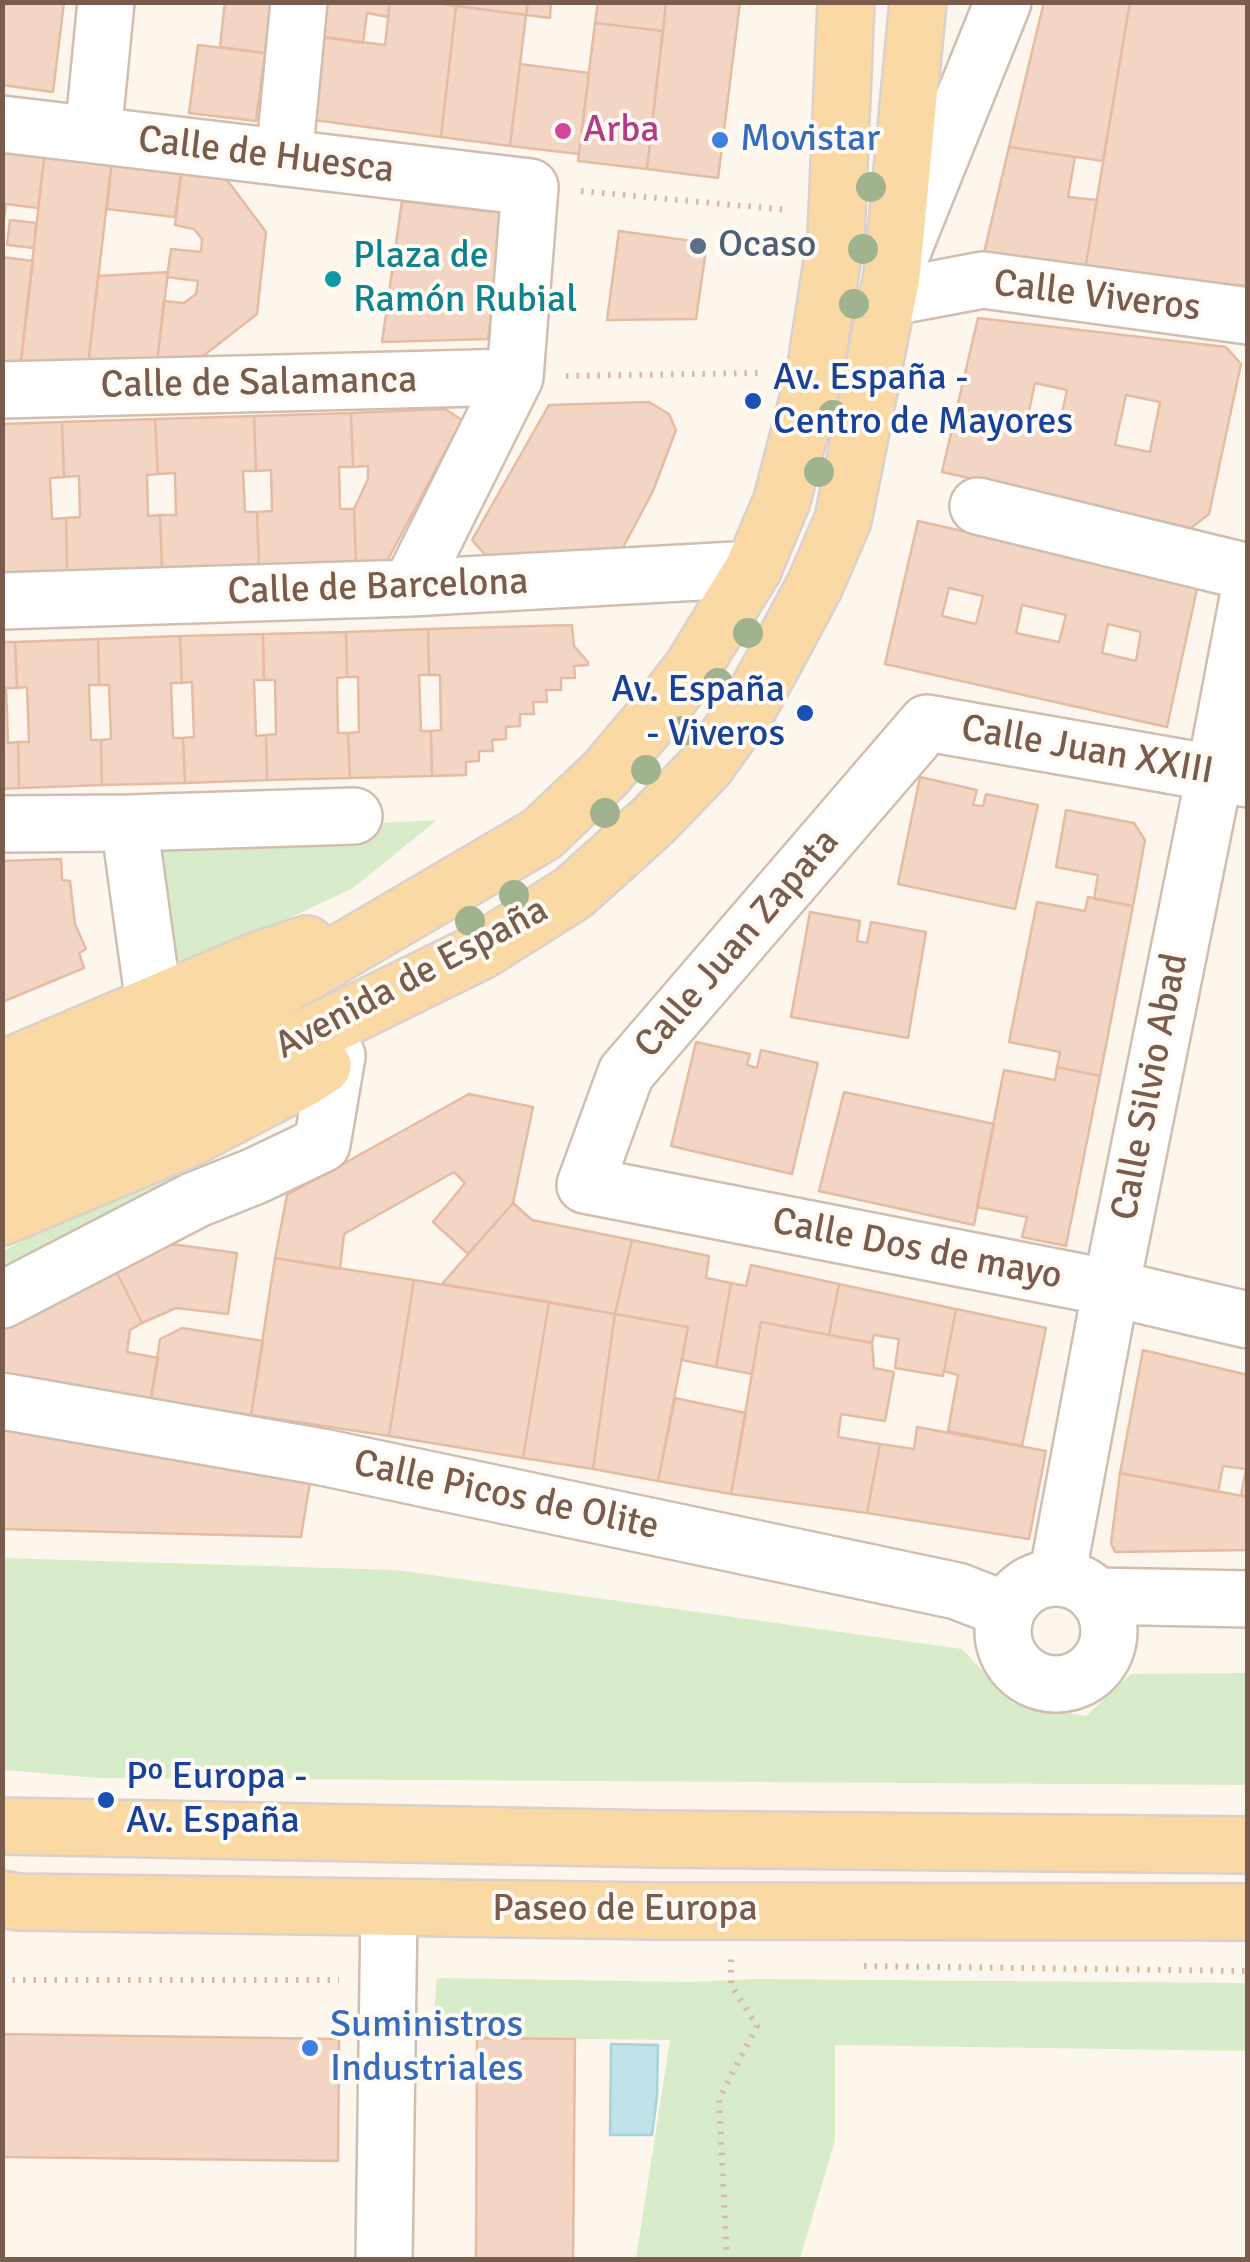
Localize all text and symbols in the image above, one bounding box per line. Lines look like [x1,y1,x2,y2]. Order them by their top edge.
place label: Arba [583,108,660,154]
place label: Movistar [740,117,880,163]
street label: Calle de Huesca [135,118,397,194]
marker: Arba [552,120,574,142]
marker: Movistar [709,129,731,151]
place label: Ocaso [718,223,817,269]
place label: Plaza de Ramón Rubial [353,234,577,323]
marker: Ocaso [687,235,709,257]
street label: Calle Viveros [991,262,1203,332]
marker: Plaza de Ramón Rubial [322,268,344,290]
place label: Av. España - Centro de Mayores [773,356,1073,446]
street label: Calle de Salamanca [100,358,418,410]
marker: Av. España - Centro de Mayores [742,390,764,412]
street label: Calle de Barcelona [227,560,529,616]
place label: Av. España - Viveros [611,668,785,758]
marker: Av. España - Viveros [794,702,816,724]
street label: Calle Juan XXIII [957,706,1217,796]
street label: Calle Juan Zapata [626,820,850,1068]
street label: Avenida de España [268,888,556,1070]
street label: Calle Silvio Abad [1103,950,1199,1224]
street label: Calle Dos de mayo [768,1200,1066,1300]
street label: Calle Picos de Olite [349,1441,663,1551]
place label: Pº Europa - Av. España [126,1755,308,1845]
marker: Pº Europa - Av. España [95,1789,117,1811]
street label: Paseo de Europa [492,1887,758,1933]
place label: Suministros Industriales [330,2003,523,2092]
marker: Suministros Industriales [299,2037,321,2059]

